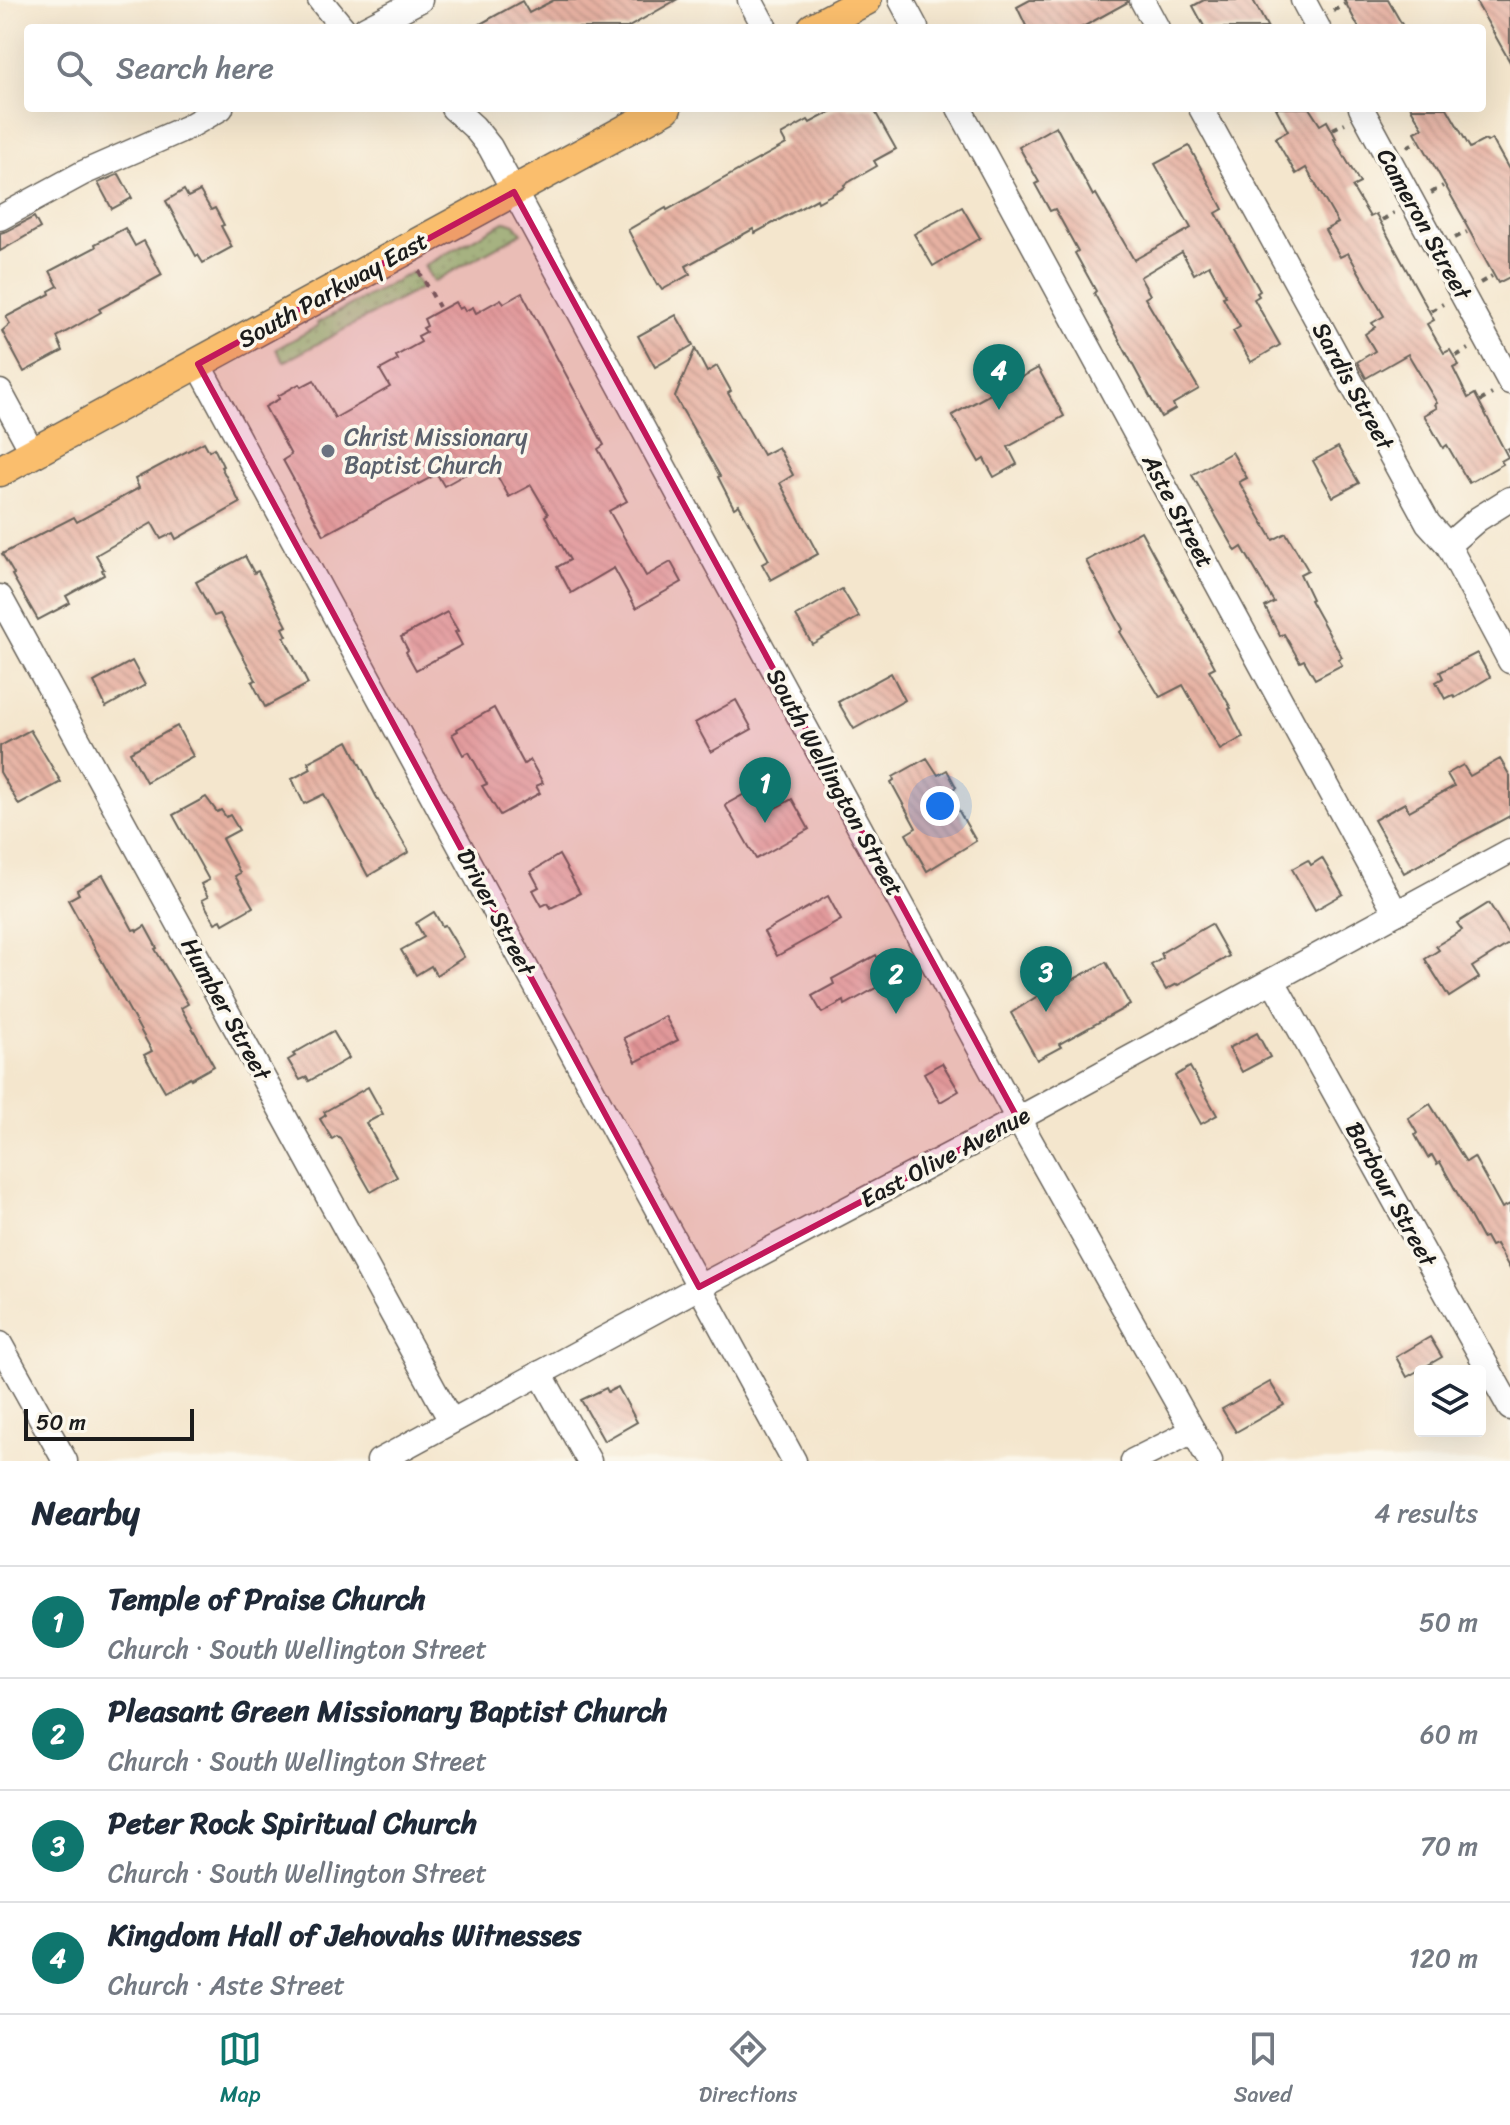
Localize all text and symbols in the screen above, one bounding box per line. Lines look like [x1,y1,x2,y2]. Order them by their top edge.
search box [24,24,1486,112]
text: Search here [116,41,274,95]
icon: search [52,46,96,90]
street label: Cameron Street [1365,140,1484,309]
street label: South Parkway East [230,220,436,360]
street label: Sardis Street [1300,314,1406,459]
pin: 4 [973,344,1025,410]
place label: Christ Missionary Baptist Church [344,416,528,486]
marker: Christ Missionary Baptist Church [319,442,337,460]
street label: Aste Street [1130,445,1226,576]
street label: South Wellington Street [755,660,915,904]
pin: 1 [739,757,791,823]
your location [920,786,960,826]
street label: Driver Street [445,841,548,985]
street label: Humber Street [169,930,283,1090]
pin: 3 [1020,946,1072,1012]
pin: 2 [870,948,922,1014]
street label: East Olive Avenue [852,1094,1038,1220]
street label: Barbour Street [1334,1114,1449,1276]
map controls [1414,1365,1486,1437]
button: layers [1414,1365,1486,1437]
text: 50 m [36,1403,86,1442]
scale bar [24,1405,194,1441]
text: Nearby [32,1483,140,1543]
text: 4 results [1374,1490,1478,1536]
text: Temple of Praise Church [108,1572,426,1626]
text: 1 [52,1599,64,1645]
text: 50 m [1419,1599,1478,1645]
text: Church · South Wellington Street [108,1626,487,1672]
text: Pleasant Green Missionary Baptist Church [108,1684,668,1738]
text: 2 [50,1711,66,1757]
text: 60 m [1420,1711,1478,1757]
text: Church · South Wellington Street [108,1738,487,1784]
text: Peter Rock Spiritual Church [108,1796,477,1850]
text: 3 [51,1823,65,1869]
text: 70 m [1420,1823,1478,1869]
text: Church · South Wellington Street [108,1850,487,1896]
text: Kingdom Hall of Jehovahs Witnesses [108,1908,581,1962]
text: 4 [50,1935,66,1981]
text: 120 m [1409,1935,1478,1981]
text: Church · Aste Street [108,1962,345,2008]
tab: Map [218,2027,262,2114]
tab: Directions [699,2027,797,2114]
tab: Saved [1234,2027,1292,2114]

